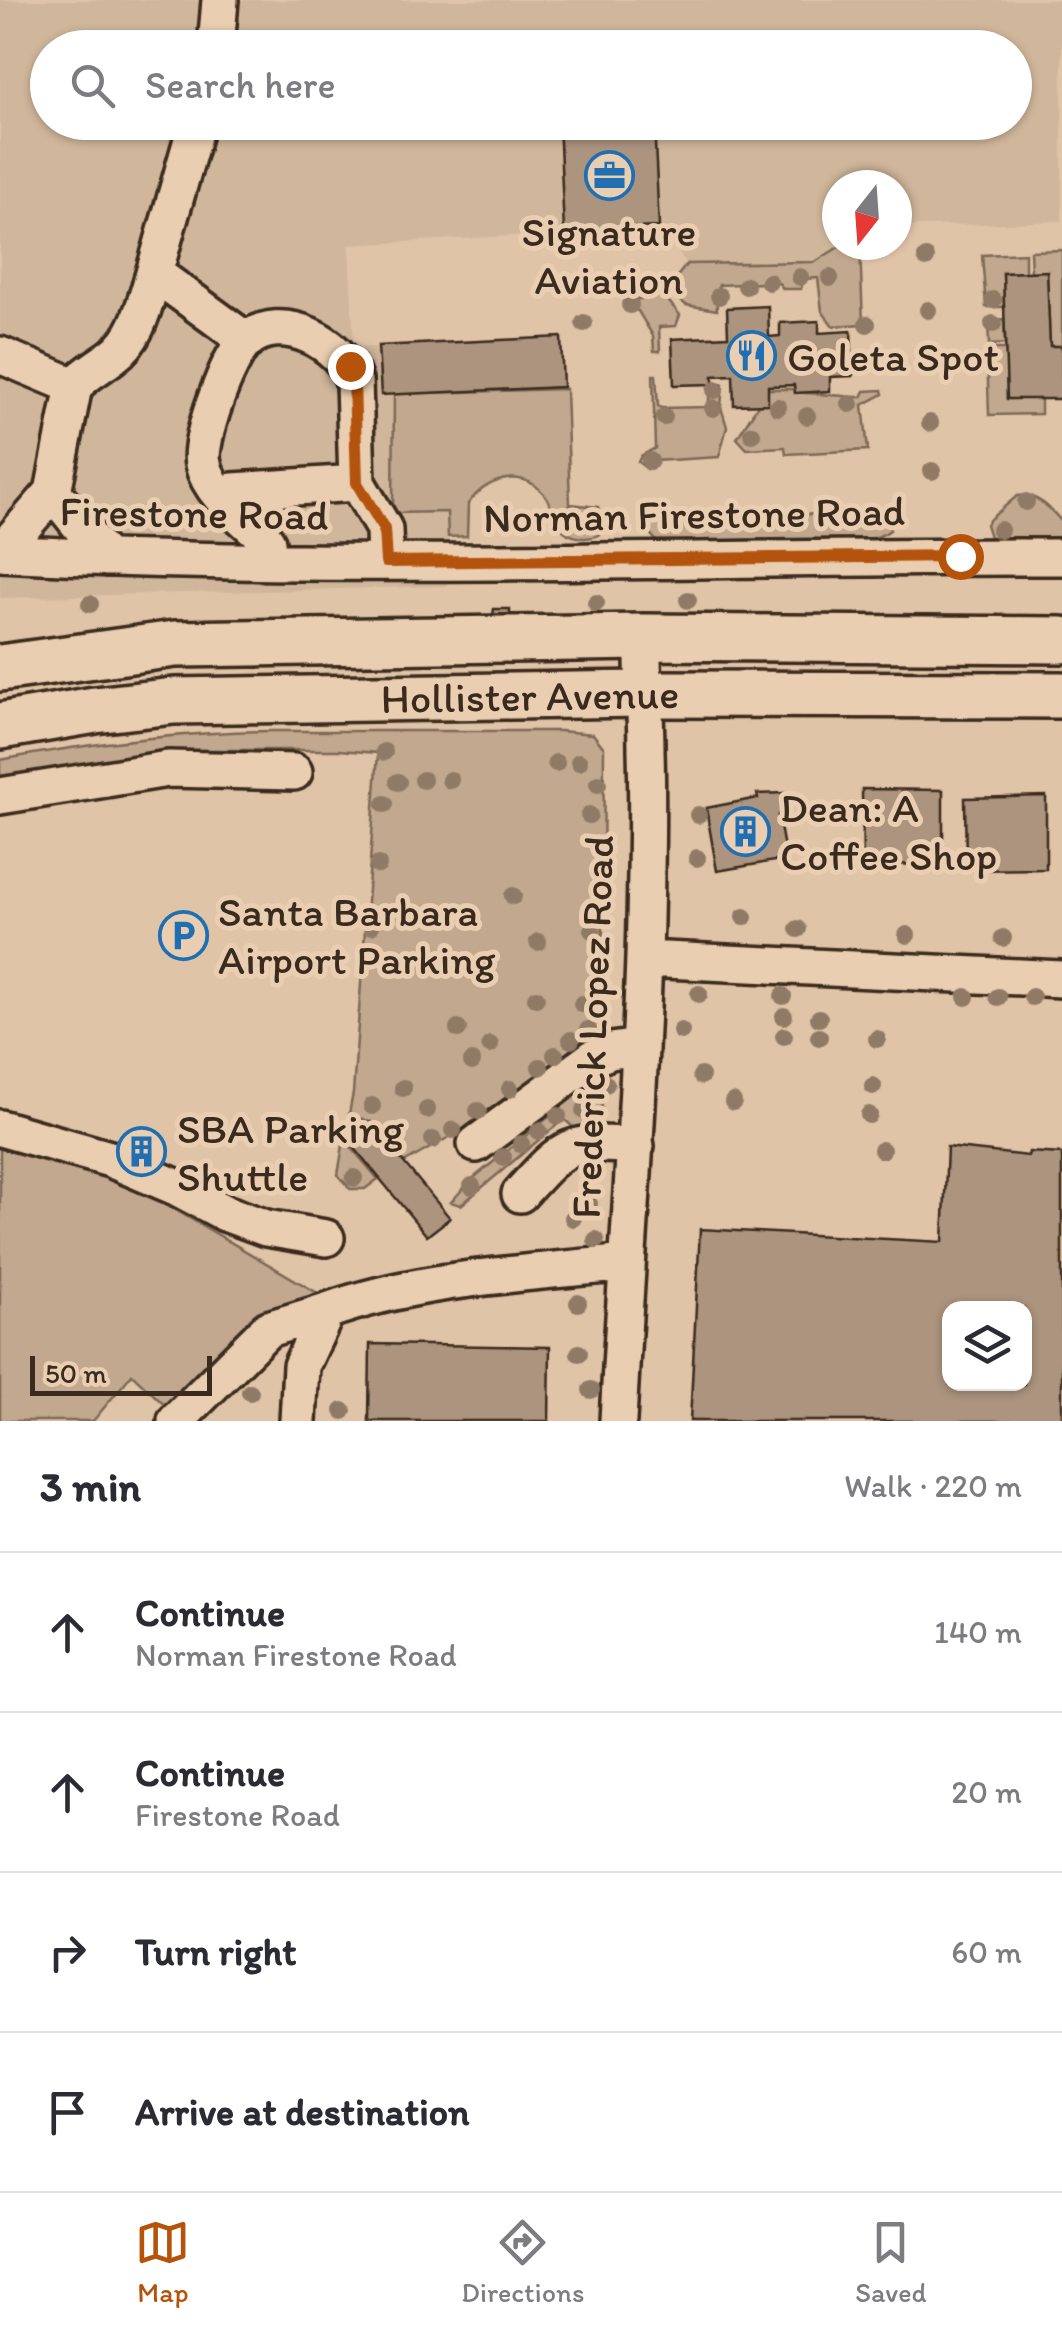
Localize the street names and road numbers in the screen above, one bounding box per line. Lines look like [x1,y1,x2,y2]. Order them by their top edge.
street label: Firestone Road [59,485,329,541]
street label: Norman Firestone Road [482,485,906,543]
street label: Hollister Avenue [380,668,680,724]
street label: Frederick Lopez Road [560,834,624,1220]

